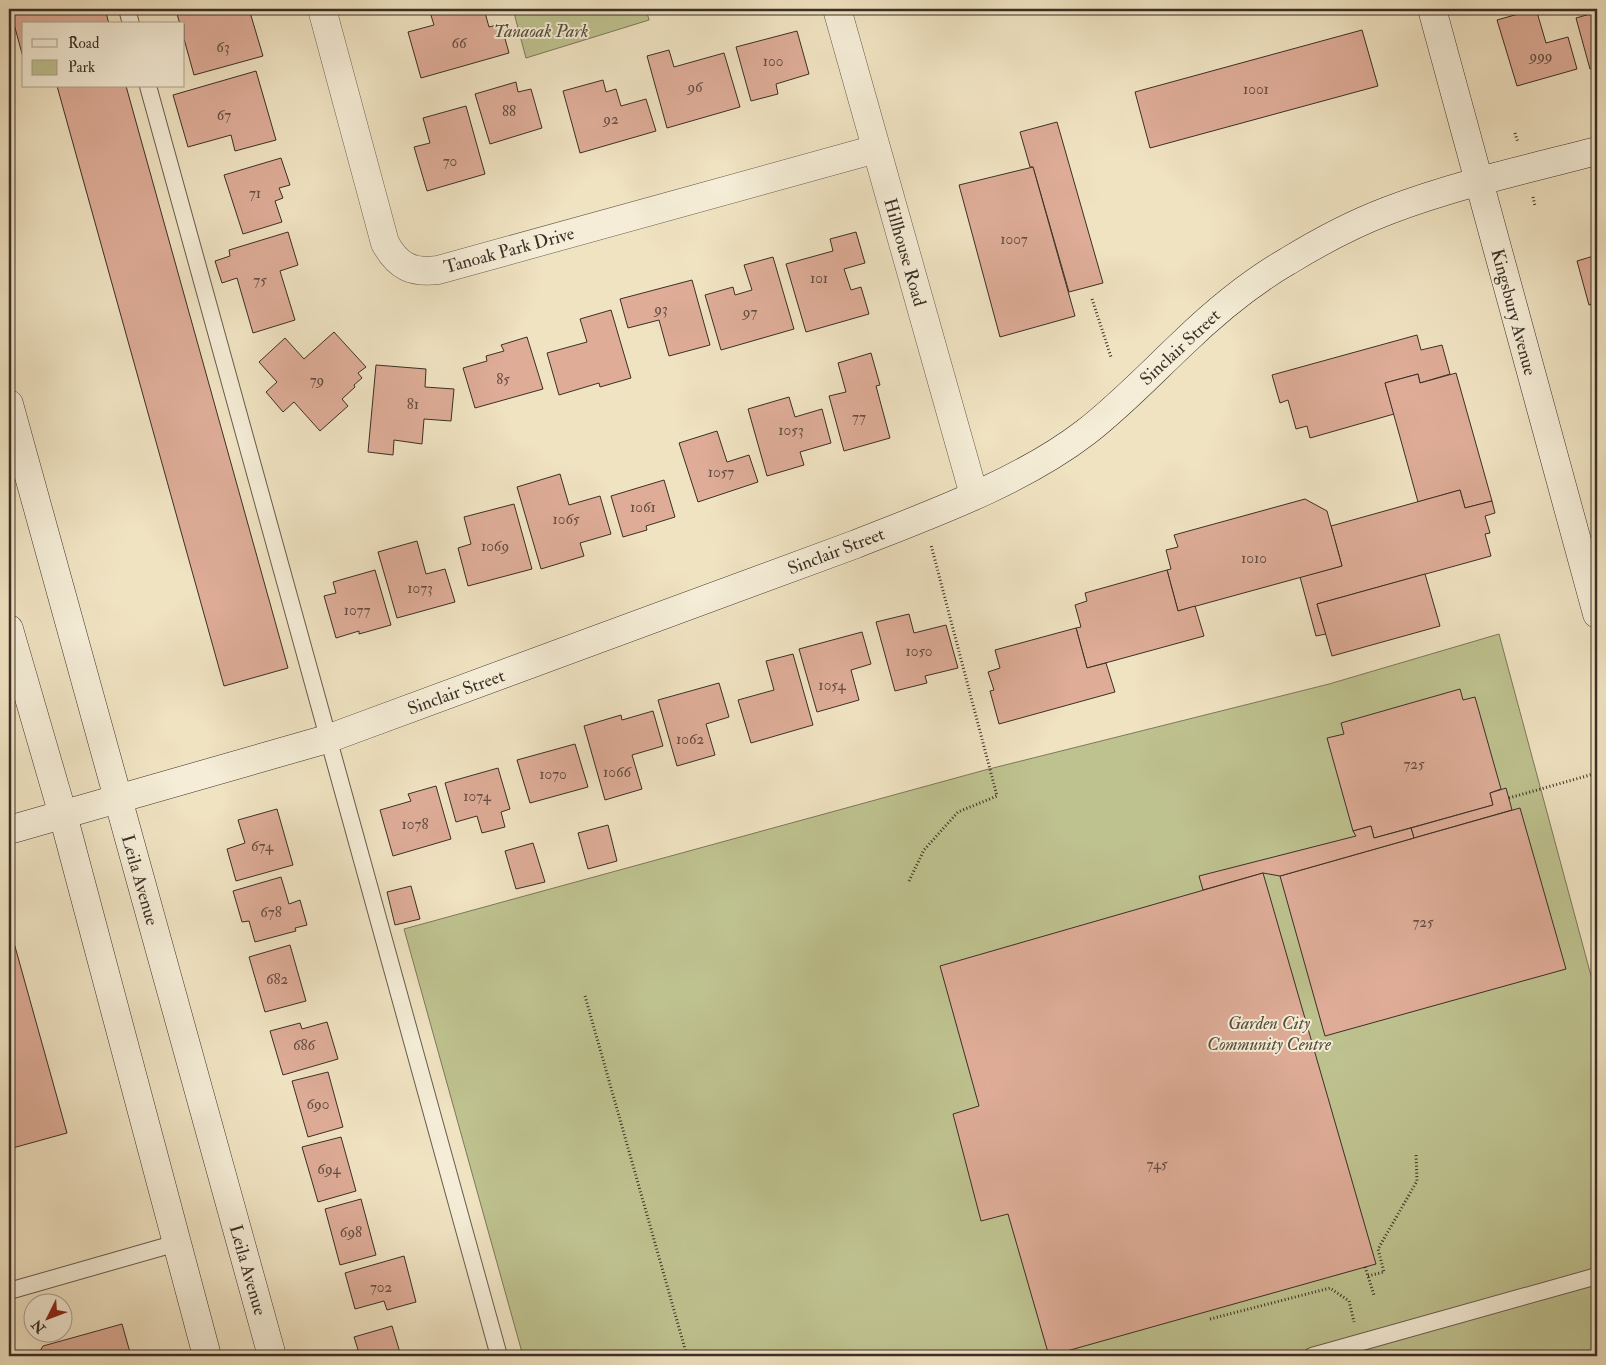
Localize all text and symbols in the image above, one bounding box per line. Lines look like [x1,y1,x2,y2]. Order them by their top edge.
park label: Tanaoak Park [493,20,589,43]
legend [22,22,185,88]
text: Road [68,34,100,53]
house number: 66 [451,34,468,53]
house number: 63 [216,38,230,57]
house number: 999 [1528,47,1553,66]
house number: 100 [763,52,783,71]
text: Park [68,58,95,77]
house number: 96 [686,78,704,97]
house number: 1001 [1243,80,1269,99]
house number: 88 [502,102,516,121]
house number: 67 [217,106,231,125]
house number: 92 [602,110,619,129]
house number: 70 [443,152,457,171]
house number: 71 [249,184,261,203]
street label: Hillhouse Road [878,195,931,309]
street label: Tanoak Park Drive [441,222,577,279]
house number: 1007 [1000,230,1028,249]
street label: Kingsbury Avenue [1486,246,1542,378]
house number: 101 [810,269,828,288]
house number: 75 [253,271,267,290]
house number: 93 [653,300,668,319]
house number: 97 [742,303,757,322]
street label: Sinclair Street [1135,304,1226,391]
house number: 85 [496,370,510,389]
house number: 79 [310,371,324,390]
house number: 81 [407,395,419,414]
house number: 77 [852,408,866,427]
house number: 1053 [778,421,804,440]
house number: 1057 [708,463,734,482]
house number: 1061 [630,498,656,517]
house number: 1065 [552,510,580,529]
street label: Sinclair Street [784,522,888,580]
house number: 1069 [481,537,509,556]
house number: 1010 [1241,549,1267,568]
house number: 1073 [407,579,433,598]
house number: 1077 [344,601,370,620]
house number: 1050 [905,642,933,661]
street label: Sinclair Street [404,664,508,721]
house number: 1054 [818,676,847,695]
house number: 1062 [676,730,704,749]
house number: 725 [1403,755,1425,774]
house number: 1066 [603,763,632,782]
house number: 1070 [539,765,567,784]
house number: 1074 [463,787,492,806]
house number: 1078 [402,815,428,834]
street label: Leila Avenue [116,832,164,929]
house number: 674 [251,837,274,856]
house number: 678 [260,903,282,922]
house number: 725 [1412,913,1434,932]
house number: 682 [266,970,288,989]
park label: Garden City Community Centre [1207,1012,1332,1056]
house number: 686 [293,1036,317,1055]
house number: 690 [307,1095,329,1114]
house number: 745 [1146,1155,1168,1174]
house number: 694 [317,1160,342,1179]
street label: Leila Avenue [224,1222,272,1319]
house number: 698 [340,1223,362,1242]
house number: 702 [370,1278,392,1297]
north arrow [22,1292,72,1342]
text: N [28,1316,50,1337]

